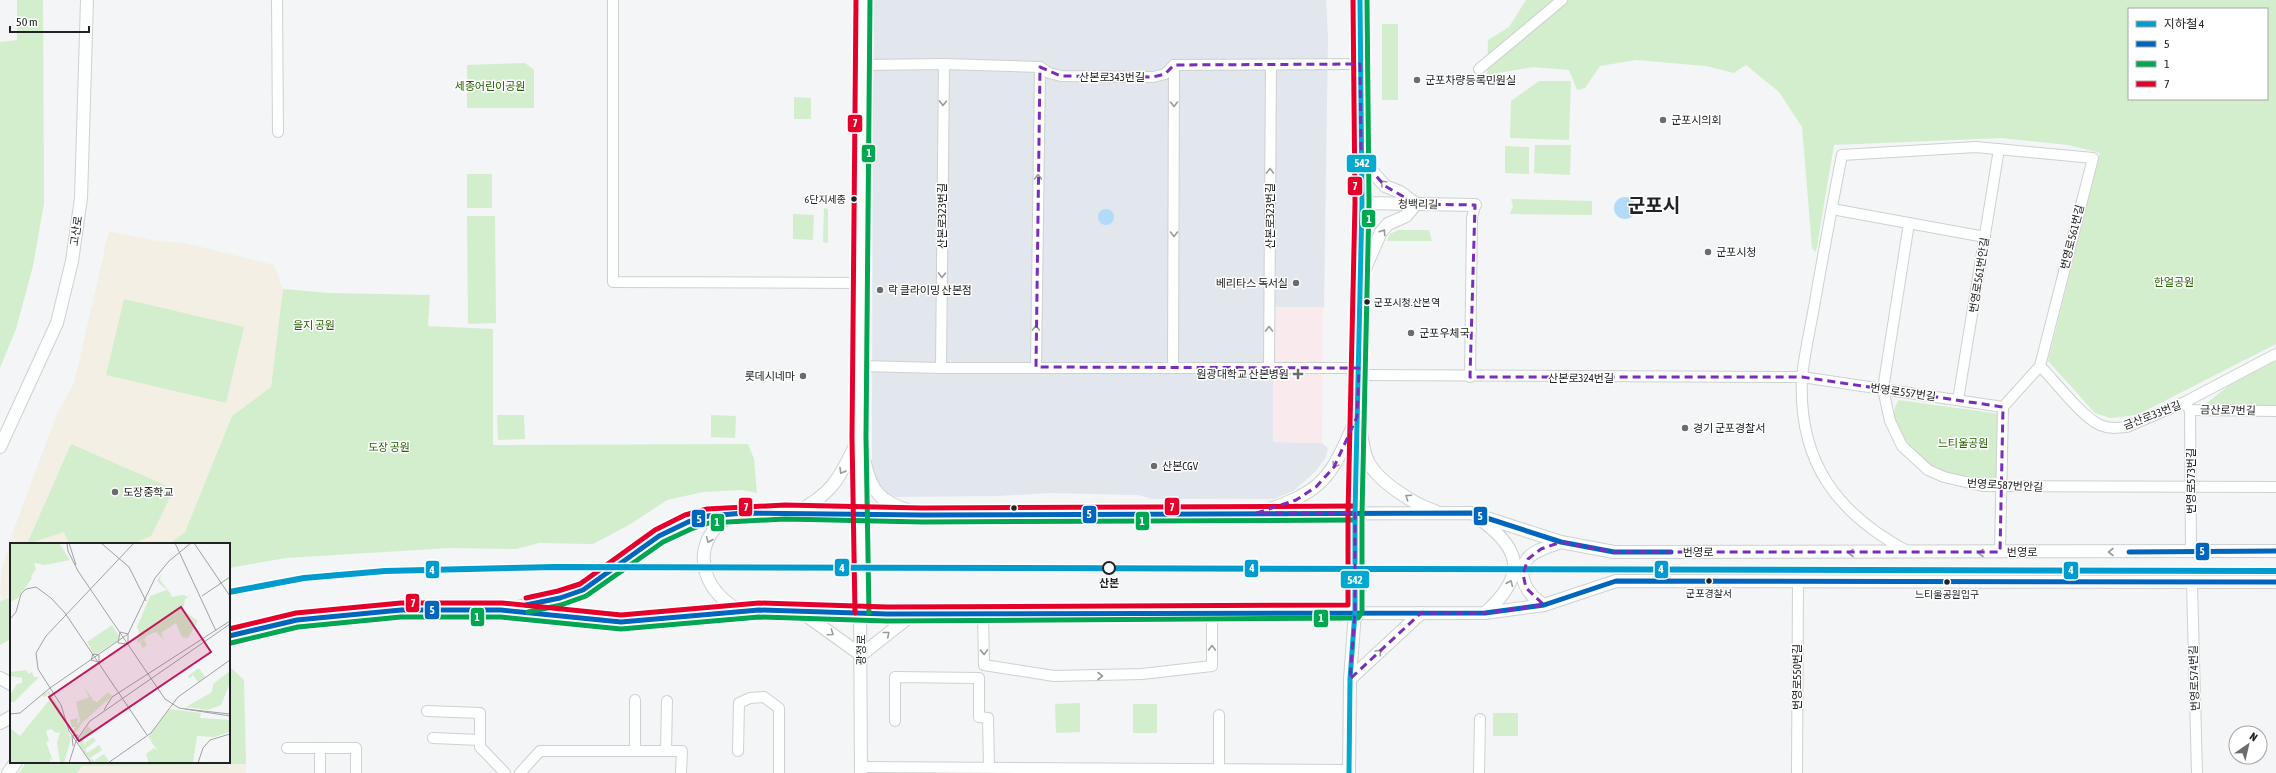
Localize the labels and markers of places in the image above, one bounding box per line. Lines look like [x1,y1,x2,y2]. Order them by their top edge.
place label: 군포차량등록민원실 [1425,74,1516,86]
marker: 군포차량등록민원실 [1412,75,1422,85]
place label: 군포시의회 [1671,114,1722,126]
marker: 군포시의회 [1658,115,1668,125]
place label: 6단지세종 [805,194,846,205]
marker: 6단지세종 [849,194,859,204]
place label: 군포시청 [1716,246,1756,258]
marker: 군포시청 [1703,247,1713,257]
place label: 베리타스 독서실 [1216,277,1288,289]
marker: 베리타스 독서실 [1291,278,1301,288]
place label: 락 클라이밍 산본점 [888,284,972,296]
marker: 락 클라이밍 산본점 [875,285,885,295]
marker: 군포시청.산본역 [1362,297,1372,307]
place label: 군포시청.산본역 [1374,297,1440,308]
place label: 군포우체국 [1419,327,1470,339]
marker: 군포우체국 [1406,328,1416,338]
place label: 원광대학교 산본병원 [1196,368,1289,380]
marker: 원광대학교 산본병원 [1292,368,1304,380]
place label: 롯데시네마 [744,370,795,382]
marker: 롯데시네마 [798,371,808,381]
place label: 경기 군포경찰서 [1693,422,1765,434]
marker: 경기 군포경찰서 [1680,423,1690,433]
place label: 산본CGV [1162,460,1199,472]
marker: 산본CGV [1149,461,1159,471]
place label: 도장중학교 [123,486,174,498]
marker: 도장중학교 [110,487,120,497]
unlabelled marker [1009,503,1019,513]
marker: 산본 [1102,561,1116,575]
marker: 군포경찰서 [1704,576,1714,586]
place label: 산본 [1099,577,1119,589]
marker: 느티울공원입구 [1942,577,1952,587]
place label: 군포경찰서 [1686,588,1732,599]
place label: 느티울공원입구 [1915,589,1979,600]

